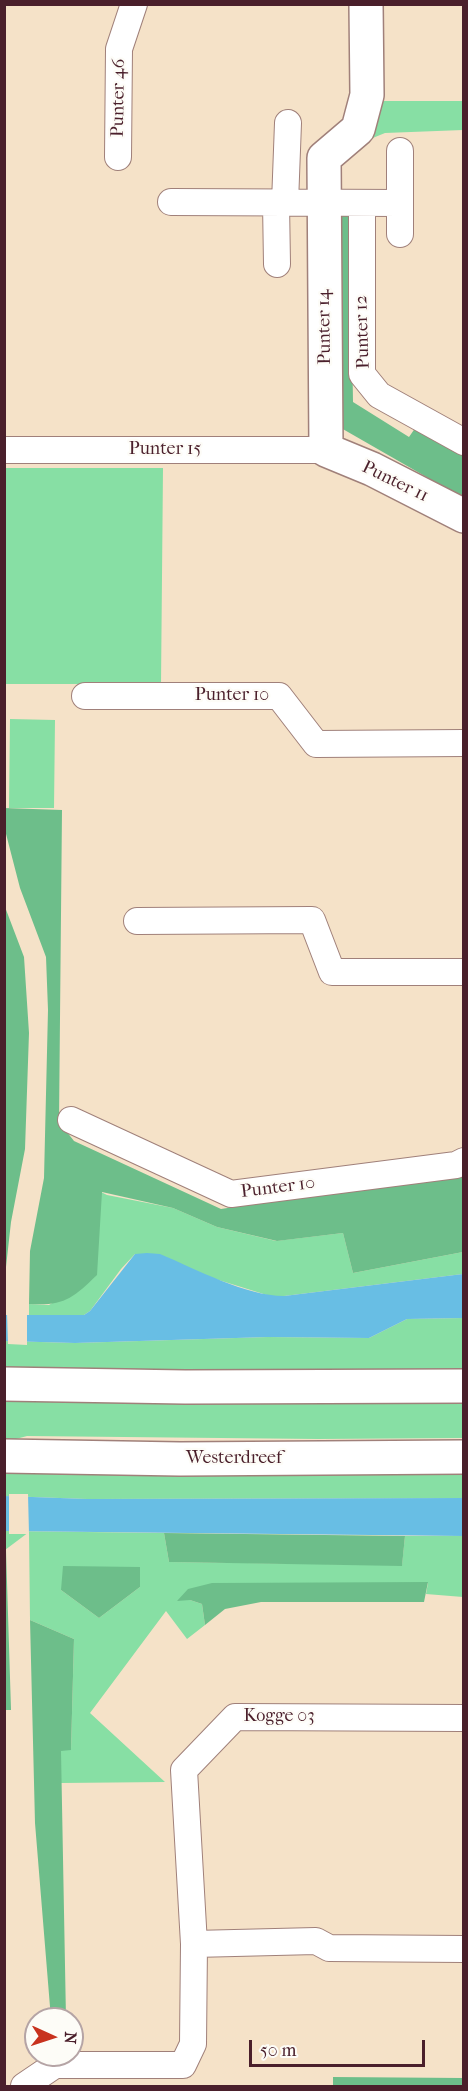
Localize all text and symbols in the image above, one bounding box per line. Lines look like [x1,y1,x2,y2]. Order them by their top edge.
street label: Punter 46 [108,59,130,137]
street label: Punter 14 [314,289,336,365]
street label: Punter 12 [351,295,375,369]
street label: Punter 15 [129,439,201,461]
street label: Punter 11 [358,457,432,507]
street label: Punter 10 [195,685,269,707]
street label: Punter 10 [240,1173,316,1203]
street label: Westerdreef [186,1448,282,1470]
street label: Kogge 03 [243,1706,315,1728]
north arrow [24,2007,84,2067]
scale bar [252,2028,428,2066]
text: N [61,2031,80,2044]
text: 50 m [260,2040,296,2061]

